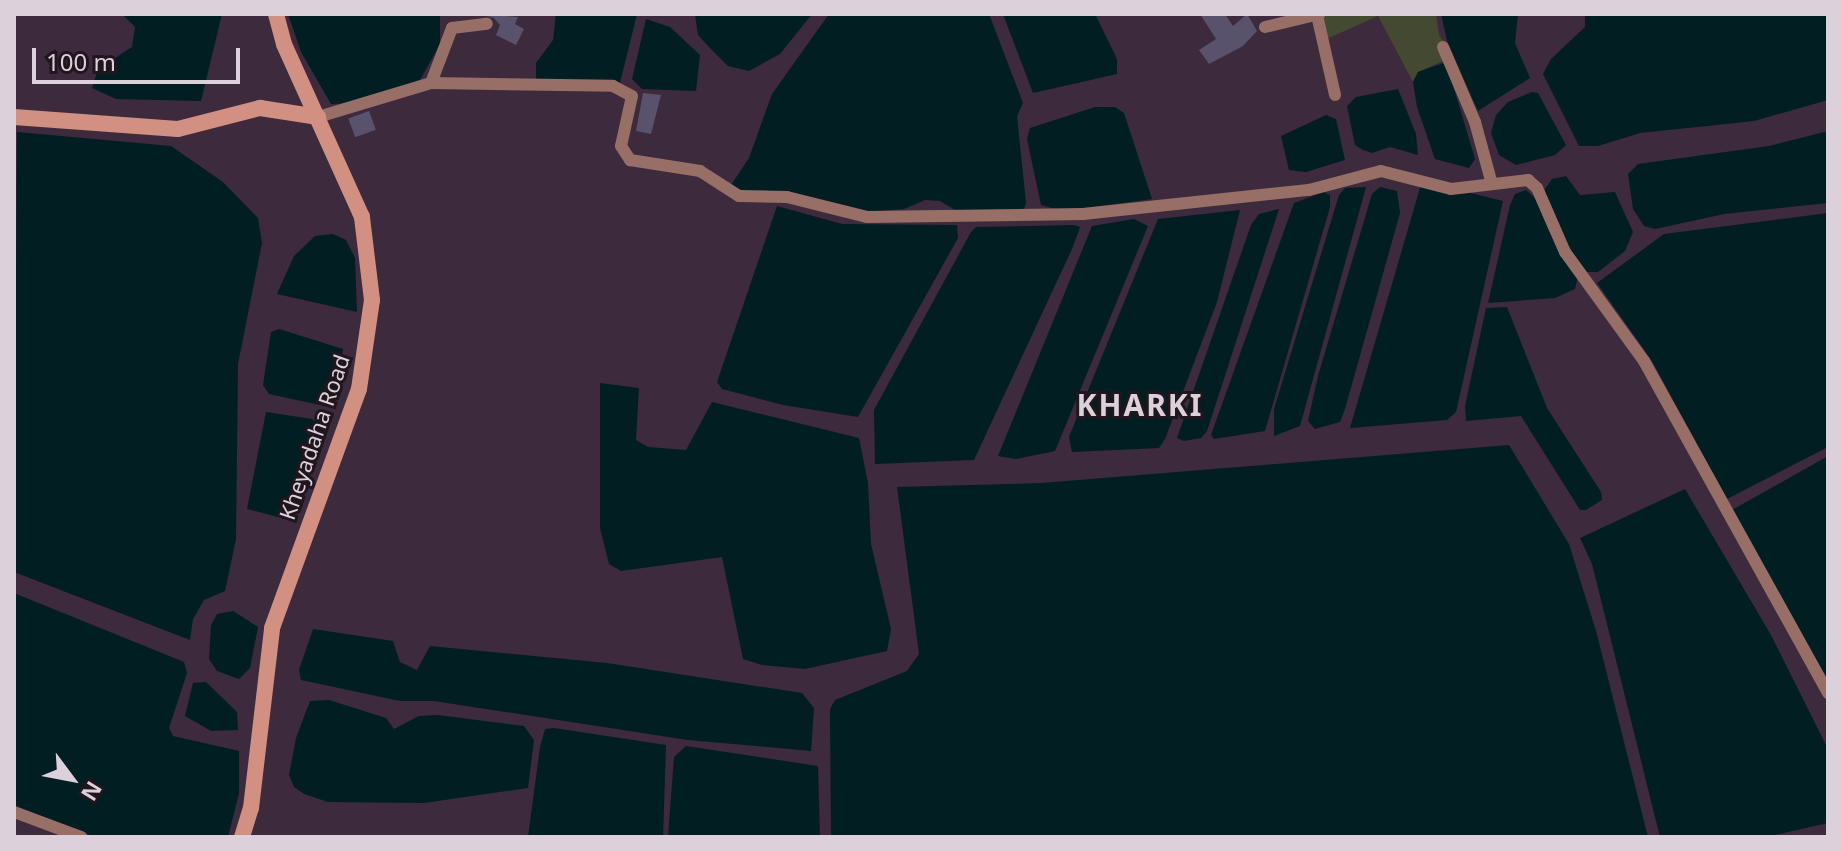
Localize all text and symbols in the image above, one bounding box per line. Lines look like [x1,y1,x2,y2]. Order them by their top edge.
scale bar [36,32,244,82]
text: 100 m [46,45,116,78]
street label: Kheyadaha Road [273,351,355,523]
district label: KHARKI [1077,387,1203,423]
north arrow [32,739,112,819]
text: N [75,776,110,807]

